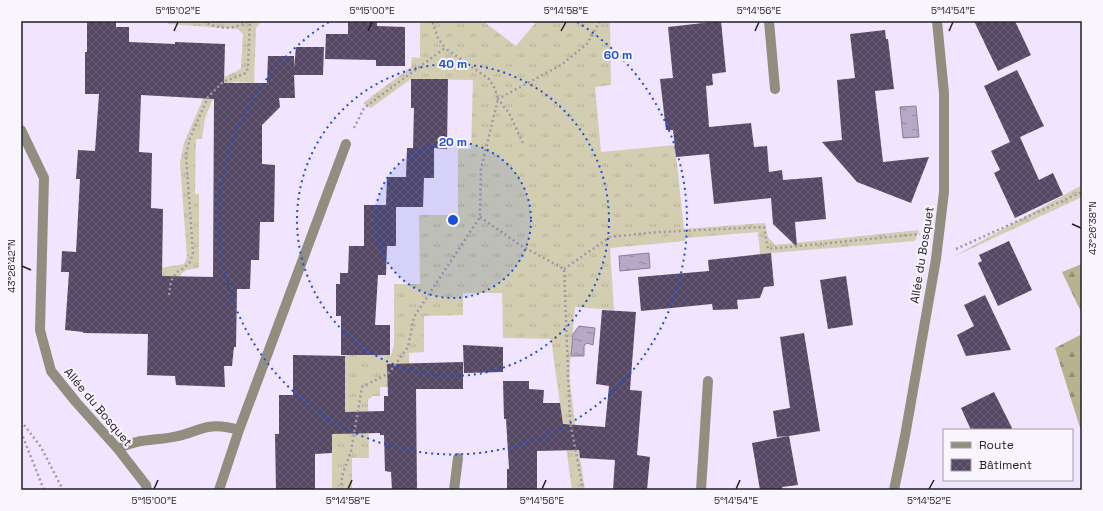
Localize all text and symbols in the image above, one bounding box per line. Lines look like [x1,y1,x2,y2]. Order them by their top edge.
text: 5°15'02"E [156,4,201,17]
text: 5°15'00"E [349,4,395,17]
text: 5°14'58"E [544,4,589,17]
text: 5°14'56"E [737,4,782,17]
text: 5°14'54"E [931,4,975,17]
text: 60 m [604,47,632,63]
text: 40 m [439,56,467,72]
text: 20 m [439,134,467,150]
text: 43°26'38"N [1086,201,1099,255]
street label: Allée du Bosquet [906,205,938,305]
centre of rings [446,213,460,227]
text: 43°26'42"N [5,239,18,293]
street label: Allée du Bosquet [60,364,136,450]
legend [943,429,1073,481]
text: Route [979,437,1014,453]
text: Bâtiment [979,457,1032,473]
text: 5°15'00"E [131,494,177,507]
text: 5°14'58"E [326,494,371,507]
text: 5°14'56"E [520,494,565,507]
text: 5°14'54"E [714,494,758,507]
text: 5°14'52"E [907,494,951,507]

